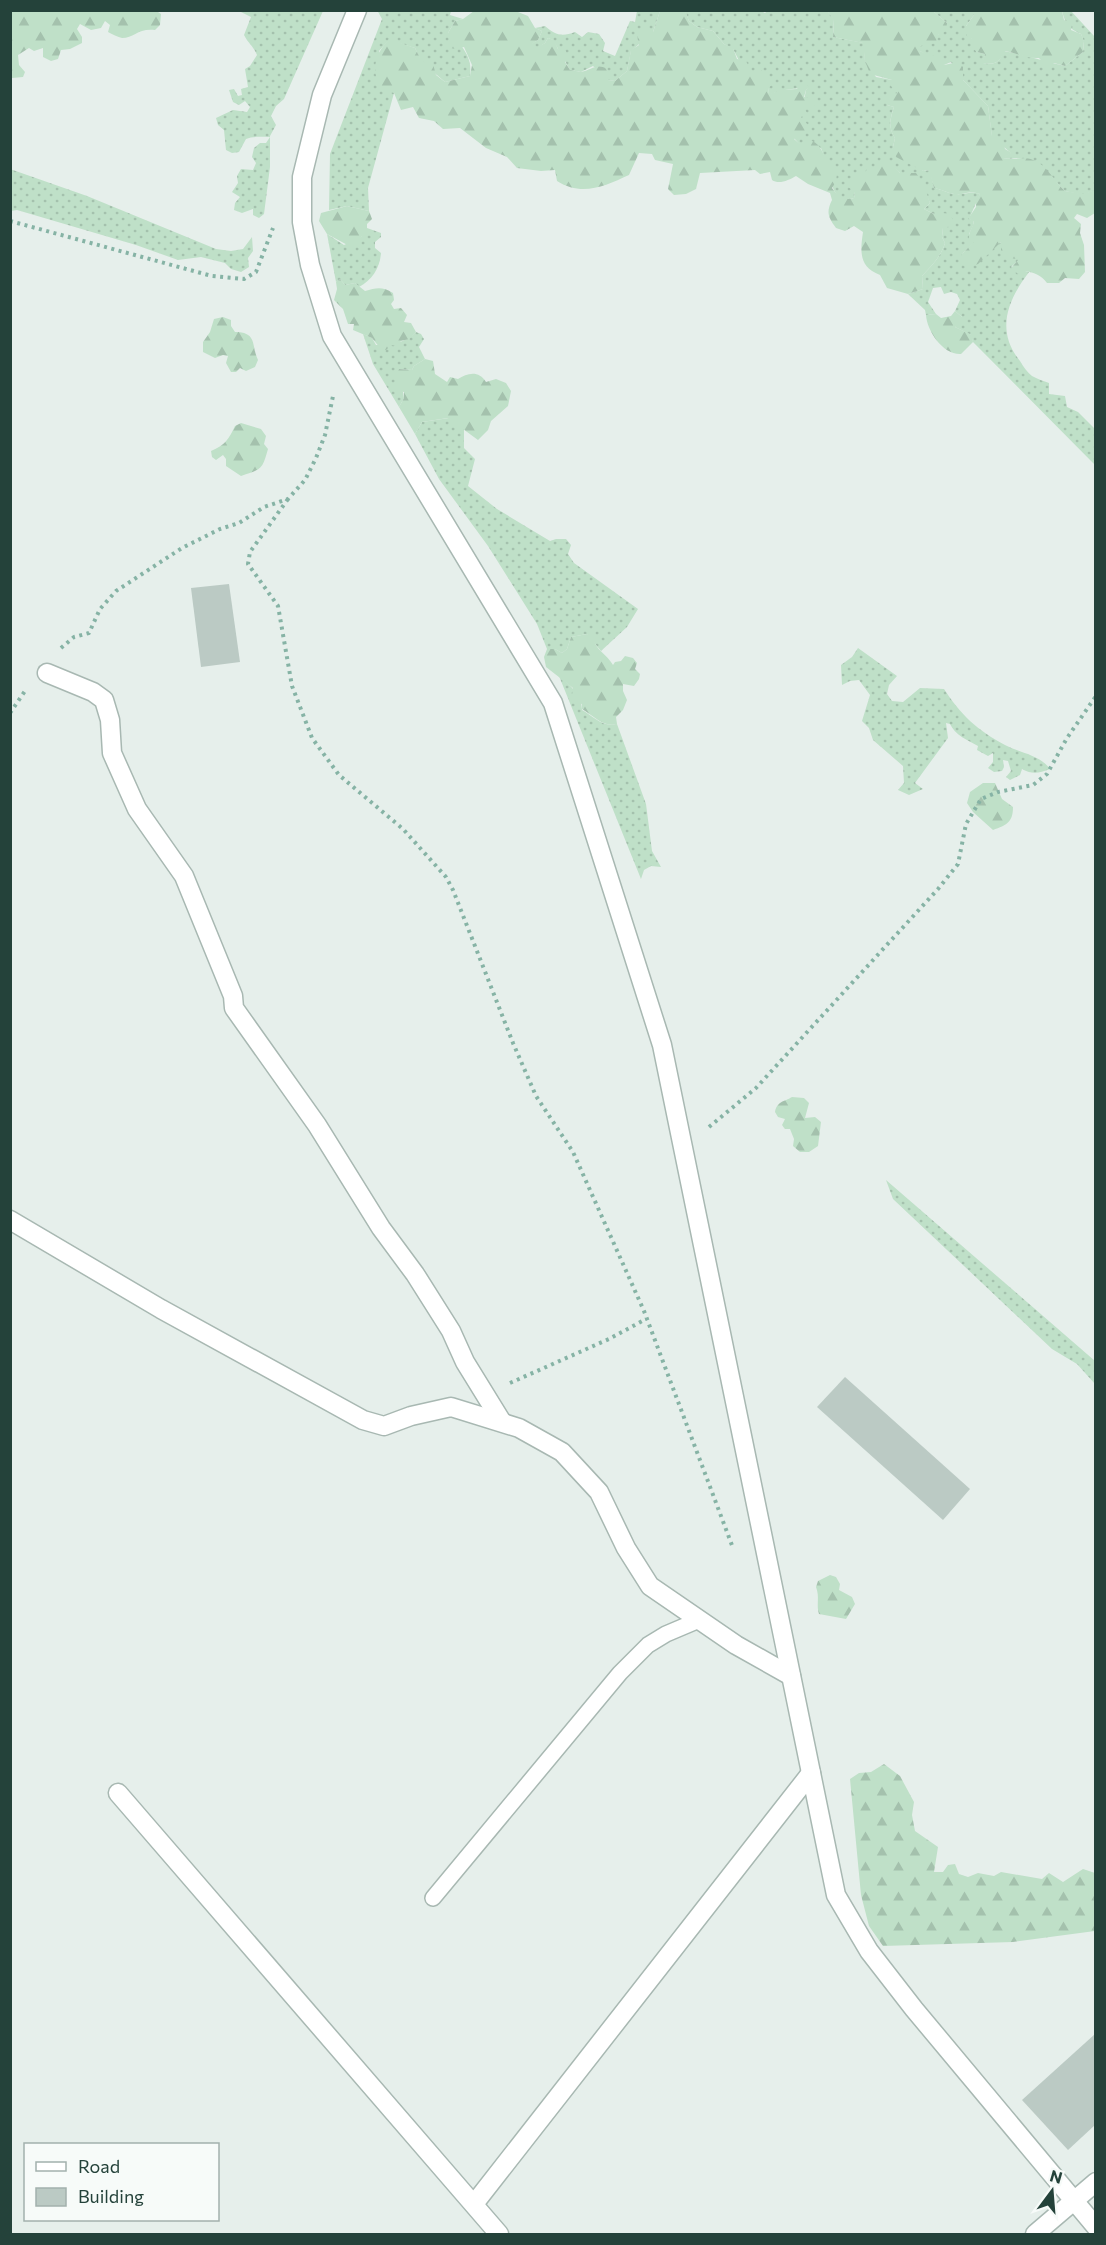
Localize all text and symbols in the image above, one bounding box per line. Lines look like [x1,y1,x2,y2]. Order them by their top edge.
legend [24,2143,219,2221]
text: Road [78,2155,120,2177]
north arrow [1022,2161,1082,2221]
text: N [1048,2165,1065,2187]
text: Building [78,2185,144,2207]

